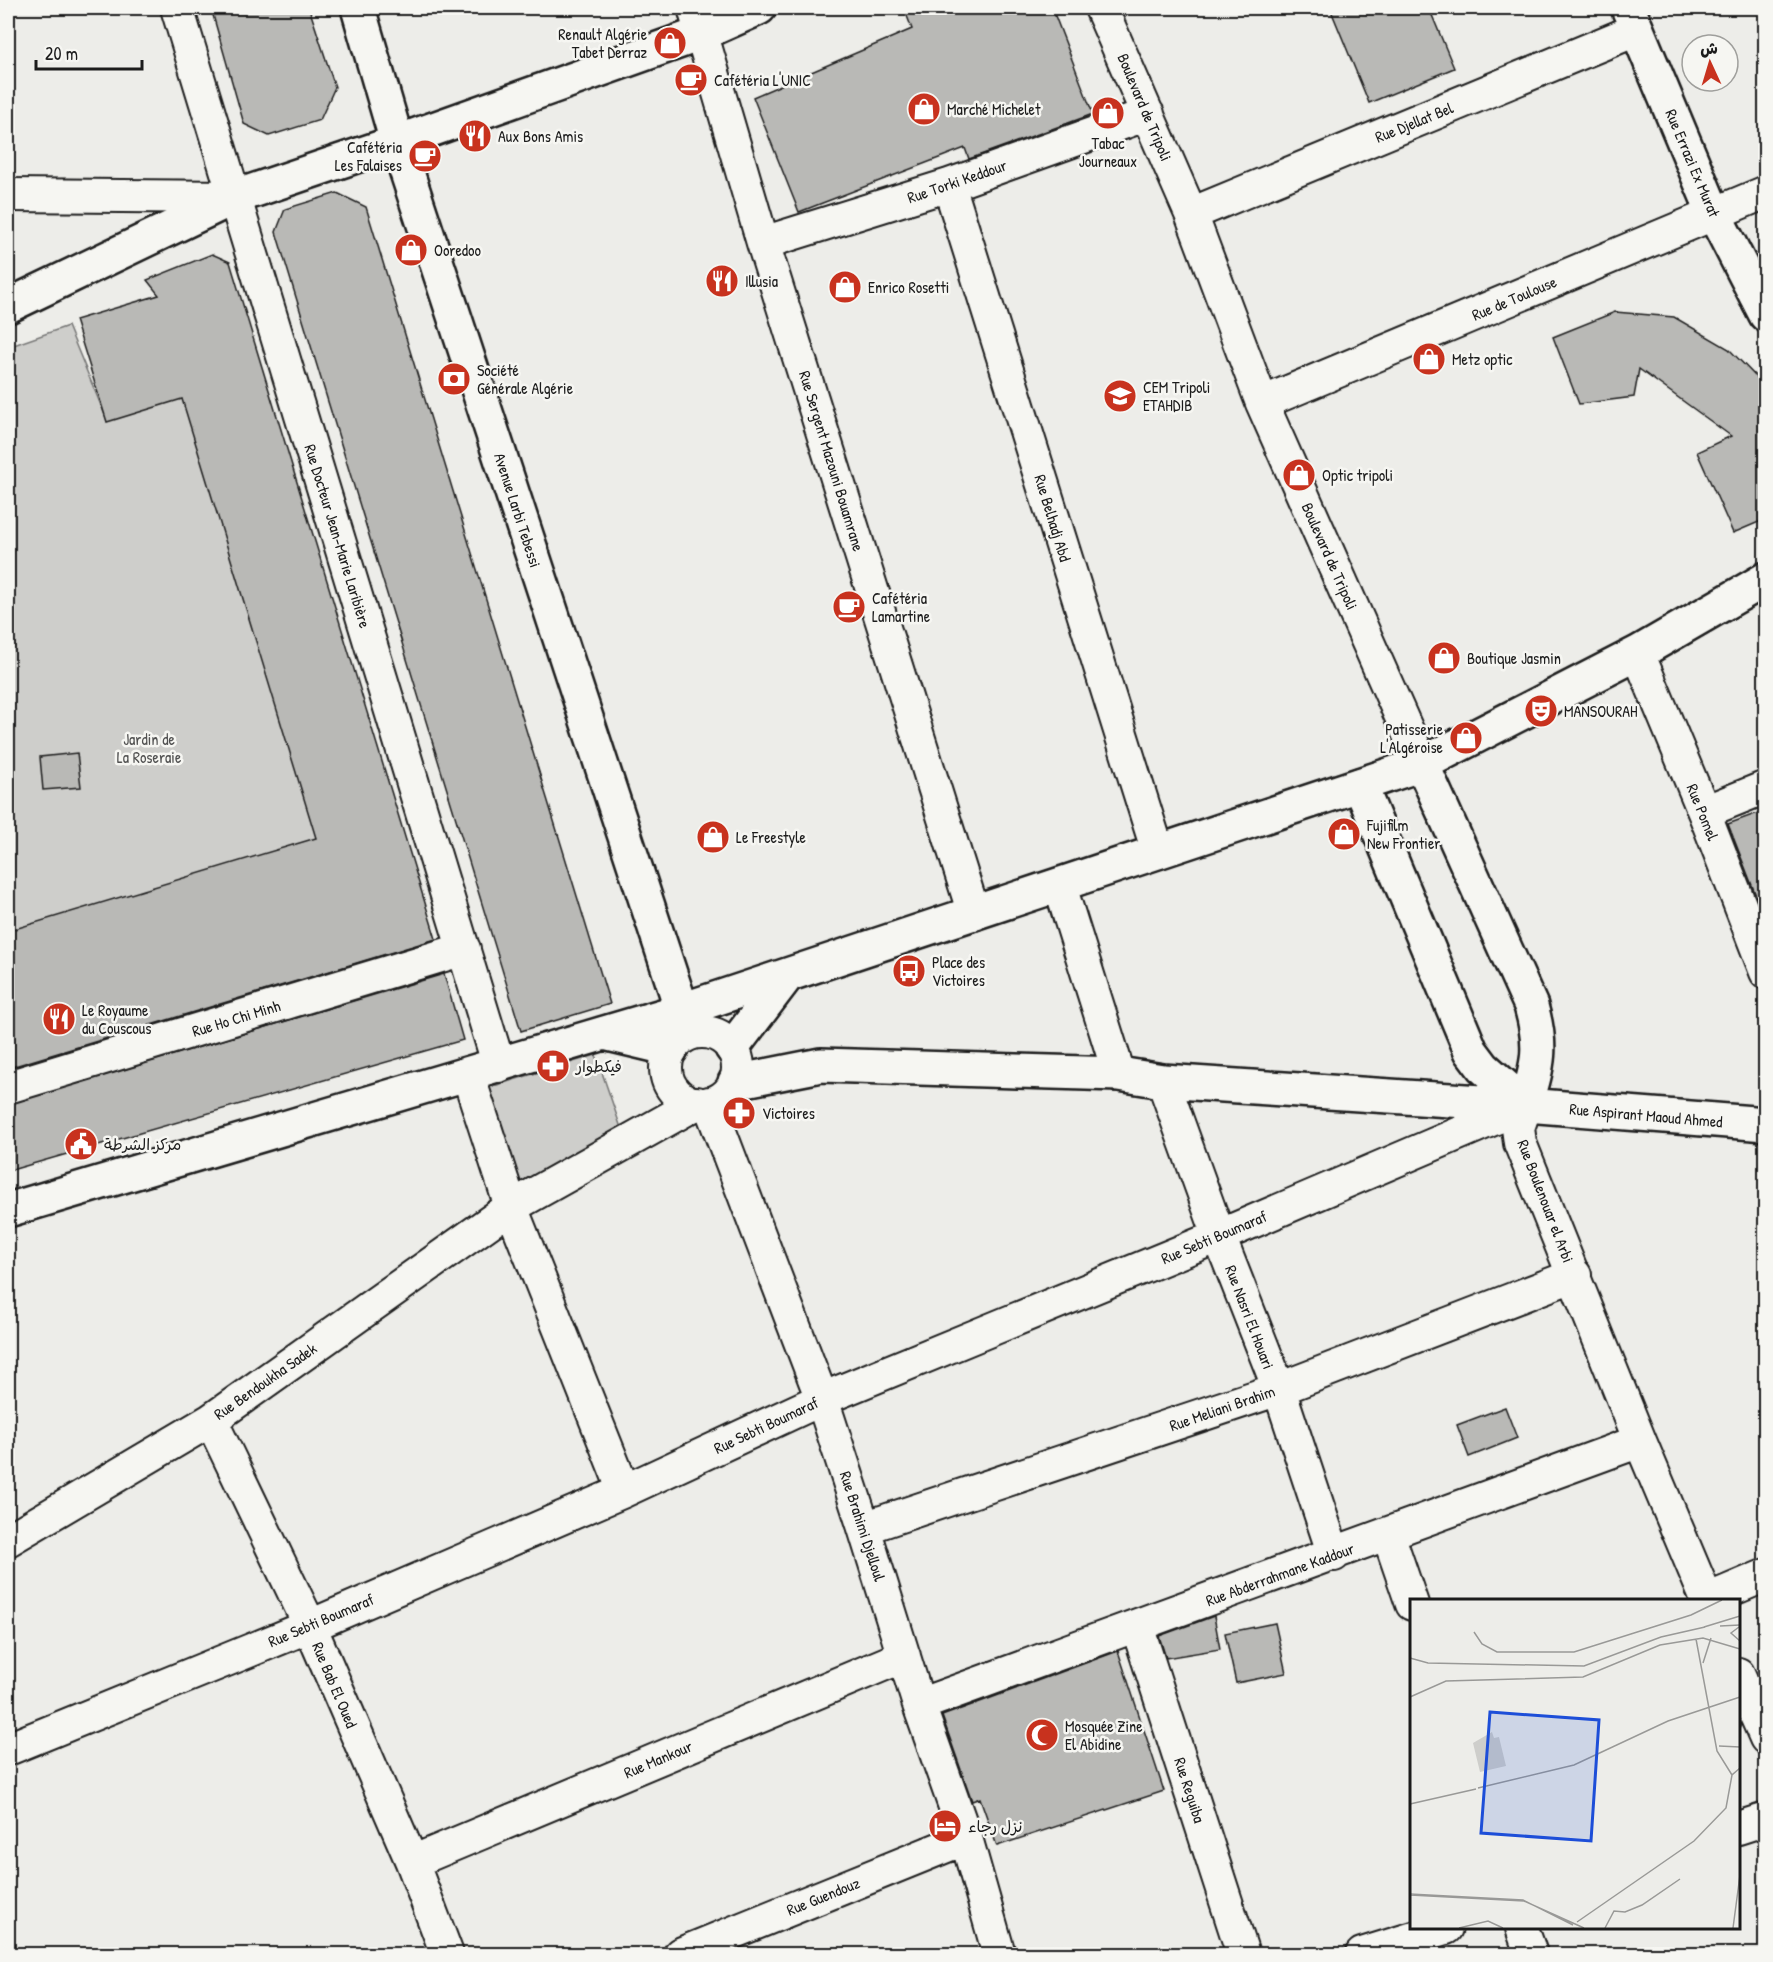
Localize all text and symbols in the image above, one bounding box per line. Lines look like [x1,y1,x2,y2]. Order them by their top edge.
place label: Renault Algérie Tabet Derraz [558,23,648,63]
shop icon: Renault Algérie Tabet Derraz [652,25,688,61]
scale bar [36,33,142,71]
north arrow [1680,33,1740,93]
text: ش [1699,36,1719,60]
text: 20 m [45,41,78,66]
street label: Boulevard de Tripoli [1112,50,1178,164]
cafe icon: Cafétéria L'UNIC [673,62,709,98]
place label: Cafétéria L'UNIC [714,69,811,91]
shop icon: Marché Michelet [906,91,942,127]
shop icon: Tabac Journeaux [1090,95,1126,131]
street label: Rue Djellat Bel [1372,96,1457,148]
place label: Marché Michelet [947,98,1041,120]
street label: Rue Errazi Ex Murat [1660,106,1726,221]
restaurant icon: Aux Bons Amis [457,118,493,154]
place label: Aux Bons Amis [498,125,583,147]
place label: Tabac Journeaux [1079,132,1137,172]
place label: Cafétéria Les Falaises [335,136,402,176]
cafe icon: Cafétéria Les Falaises [407,138,443,174]
street label: Rue Torki Keddour [904,154,1010,208]
shop icon: Ooredoo [393,232,429,268]
place label: Ooredoo [434,239,482,261]
restaurant icon: Illusia [704,263,740,299]
shop icon: Enrico Rosetti [827,269,863,305]
place label: Illusia [745,270,778,292]
street label: Rue de Toulouse [1468,270,1560,326]
place label: Enrico Rosetti [868,276,949,298]
shop icon: Metz optic [1411,341,1447,377]
place label: Metz optic [1452,348,1513,370]
place label: Société Générale Algérie [477,359,574,399]
bank icon: Société Générale Algérie [436,361,472,397]
street label: Rue Sergent Mazouni Bouamrane [794,368,870,555]
place label: CEM Tripoli ETAHDIB [1143,376,1210,416]
school or university icon: CEM Tripoli ETAHDIB [1102,378,1138,414]
street label: Rue Docteur Jean-Marie Laribière [300,441,377,631]
street label: Avenue Larbi Tebessi [489,450,547,570]
shop icon: Optic tripoli [1281,457,1317,493]
place label: Optic tripoli [1322,464,1393,486]
street label: Rue Belhadj Abd [1029,472,1077,564]
street label: Boulevard de Tripoli [1297,499,1363,613]
place label: Cafétéria Lamartine [872,587,931,627]
cafe icon: Cafétéria Lamartine [831,589,867,625]
shop icon: Boutique Jasmin [1426,640,1462,676]
place label: Boutique Jasmin [1467,647,1561,669]
theatre icon: MANSOURAH [1523,693,1559,729]
place label: MANSOURAH [1564,700,1637,722]
place label: Patisserie L'Algéroise [1380,718,1444,758]
shop icon: Patisserie L'Algéroise [1448,720,1484,756]
park label: Jardin de La Roseraie [117,728,182,768]
street label: Rue Pomel [1682,780,1725,844]
place label: Fujifilm New Frontier [1366,814,1440,854]
shop icon: Fujifilm New Frontier [1326,816,1362,852]
shop icon: Le Freestyle [695,819,731,855]
place label: Le Freestyle [736,826,807,848]
place label: Place des Victoires [932,951,985,991]
bus stop icon: Place des Victoires [891,953,927,989]
street label: Rue Ho Chi Minh [189,994,283,1042]
place label: Le Royaume du Couscous [82,999,151,1039]
restaurant icon: Le Royaume du Couscous [41,1001,77,1037]
pharmacy icon: فيكطوار [535,1048,571,1084]
place label: فيكطوار [574,1055,622,1077]
pharmacy icon: Victoires [721,1095,757,1131]
street label: Rue Aspirant Maoud Ahmed [1569,1097,1723,1133]
place label: Victoires [762,1102,815,1124]
public building icon: مركز الشرطة [63,1126,99,1162]
place label: مركز الشرطة [104,1133,181,1155]
street label: Rue Boulenouar el Arbi [1512,1136,1580,1266]
street label: Rue Sebti Boumaraf [1158,1205,1271,1269]
street label: Rue Nasri El Houari [1220,1262,1280,1372]
street label: Rue Bendoukha Sadek [209,1337,321,1425]
street label: Rue Meliani Brahim [1166,1380,1278,1436]
street label: Rue Sebti Boumaraf [710,1391,822,1459]
street label: Rue Brahimi Djelloul [835,1468,891,1585]
street label: Rue Abderrahmane Kaddour [1203,1537,1357,1611]
street label: Rue Sebti Boumaraf [265,1588,378,1652]
inset map [1410,1599,1740,1929]
street label: Rue Bab El Oued [307,1639,363,1731]
place label: Mosquée Zine El Abidine [1065,1715,1143,1755]
mosque icon: Mosquée Zine El Abidine [1024,1717,1060,1753]
street label: Rue Mankour [620,1735,696,1783]
street label: Rue Reguiba [1169,1755,1211,1825]
hotel icon: نزل رجاء [927,1808,963,1844]
place label: نزل رجاء [968,1815,1022,1837]
street label: Rue Guendouz [783,1871,863,1921]

